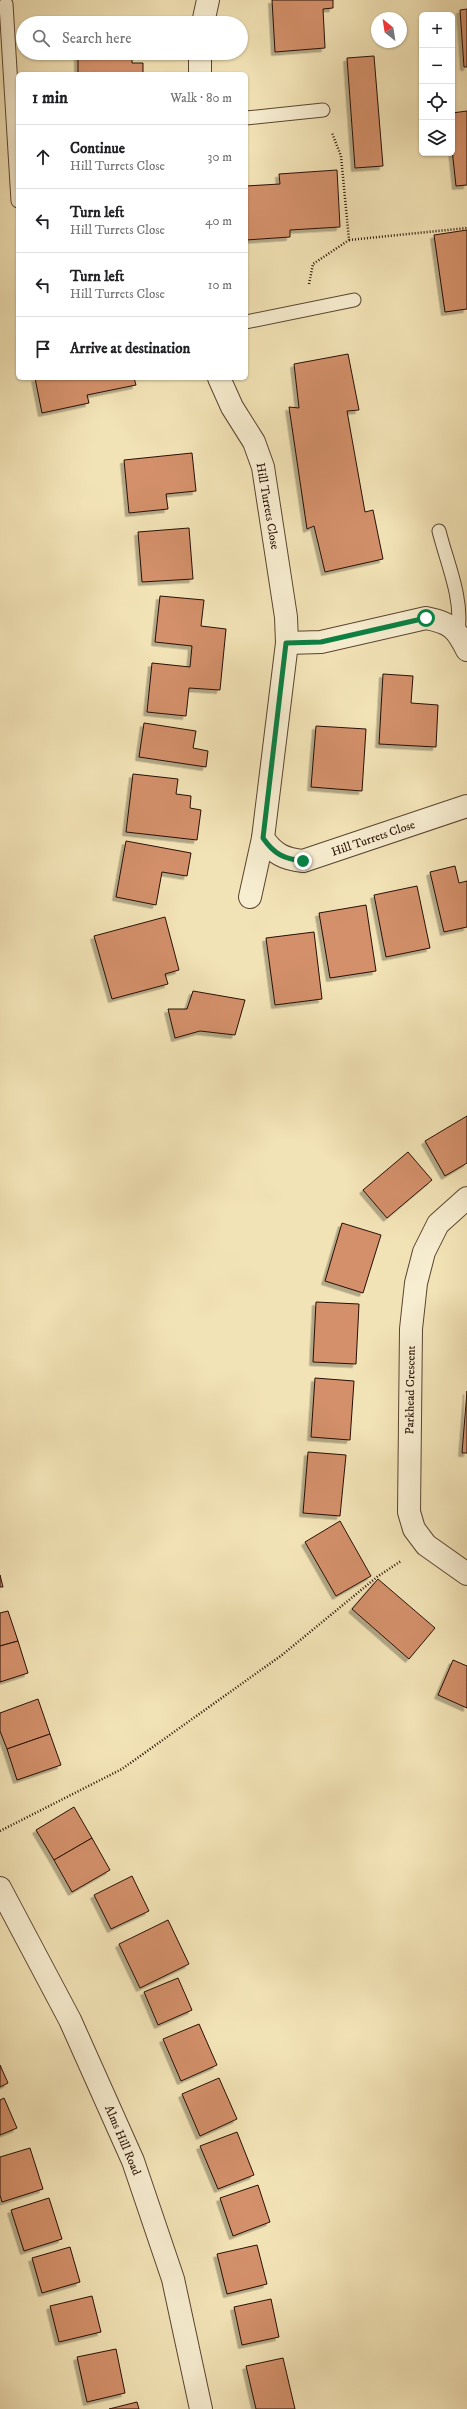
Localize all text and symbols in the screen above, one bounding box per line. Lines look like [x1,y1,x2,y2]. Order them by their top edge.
north arrow [371,12,407,48]
map controls [419,12,455,156]
button: + [419,12,455,48]
search box [16,16,248,60]
icon: search [30,27,52,49]
text: Search here [62,29,131,48]
button: − [419,48,455,84]
button: locate [419,84,455,120]
text: 1 min [32,87,68,109]
text: Walk · 80 m [170,90,232,106]
button: layers [419,120,455,156]
text: Continue [70,139,125,158]
icon: ahead [32,146,54,168]
text: 30 m [208,149,232,165]
text: Hill Turrets Close [70,158,165,174]
text: Turn left [70,203,124,222]
icon: left [32,210,54,232]
text: 40 m [205,213,232,229]
text: Hill Turrets Close [70,222,165,238]
text: Turn left [70,267,124,286]
icon: left [32,274,54,296]
text: 10 m [208,277,232,293]
text: Hill Turrets Close [70,286,165,302]
icon: arrive [32,338,54,360]
text: Arrive at destination [70,339,190,358]
street label: Hill Turrets Close [253,462,283,551]
route start [417,609,435,627]
street label: Hill Turrets Close [329,817,417,860]
route end [294,852,312,870]
street label: Parkhead Crescent [402,1345,419,1435]
street label: Alms Hill Road [101,2103,144,2177]

